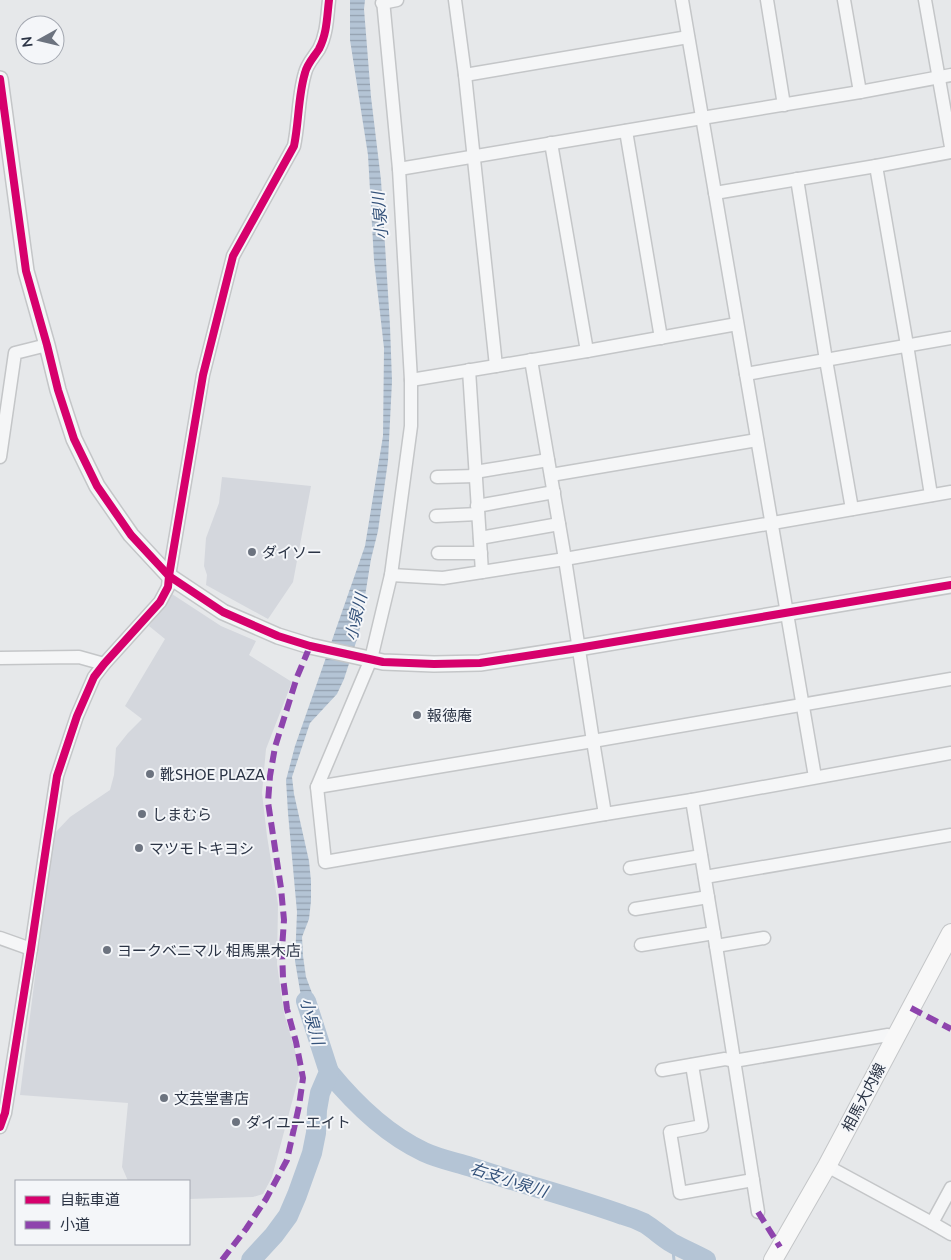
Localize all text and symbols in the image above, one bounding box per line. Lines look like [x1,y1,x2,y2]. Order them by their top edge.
north arrow [15,15,65,65]
text: N [17,35,36,48]
water label: 小泉川 [367,189,391,241]
place label: ダイソー [262,543,322,561]
marker: ダイソー [246,546,258,558]
water label: 小泉川 [340,590,370,643]
place label: 報徳庵 [427,706,472,724]
marker: 報徳庵 [411,709,423,721]
place label: 靴SHOE PLAZA [160,765,266,783]
marker: 靴SHOE PLAZA [144,768,156,780]
place label: しまむら [152,805,212,823]
marker: しまむら [136,808,148,820]
place label: マツモトキヨシ [149,839,254,857]
marker: マツモトキヨシ [133,842,145,854]
place label: ヨークベニマル 相馬黒木店 [117,941,301,959]
marker: ヨークベニマル 相馬黒木店 [101,944,113,956]
water label: 小泉川 [297,995,329,1049]
street label: 相馬大内線 [837,1060,889,1134]
place label: 文芸堂書店 [174,1089,249,1107]
marker: 文芸堂書店 [158,1092,170,1104]
place label: ダイユーエイト [246,1113,351,1131]
marker: ダイユーエイト [230,1116,242,1128]
water label: 右支小泉川 [468,1158,552,1201]
legend [15,1180,190,1245]
text: 自転車道 [60,1190,120,1208]
text: 小道 [60,1215,90,1233]

